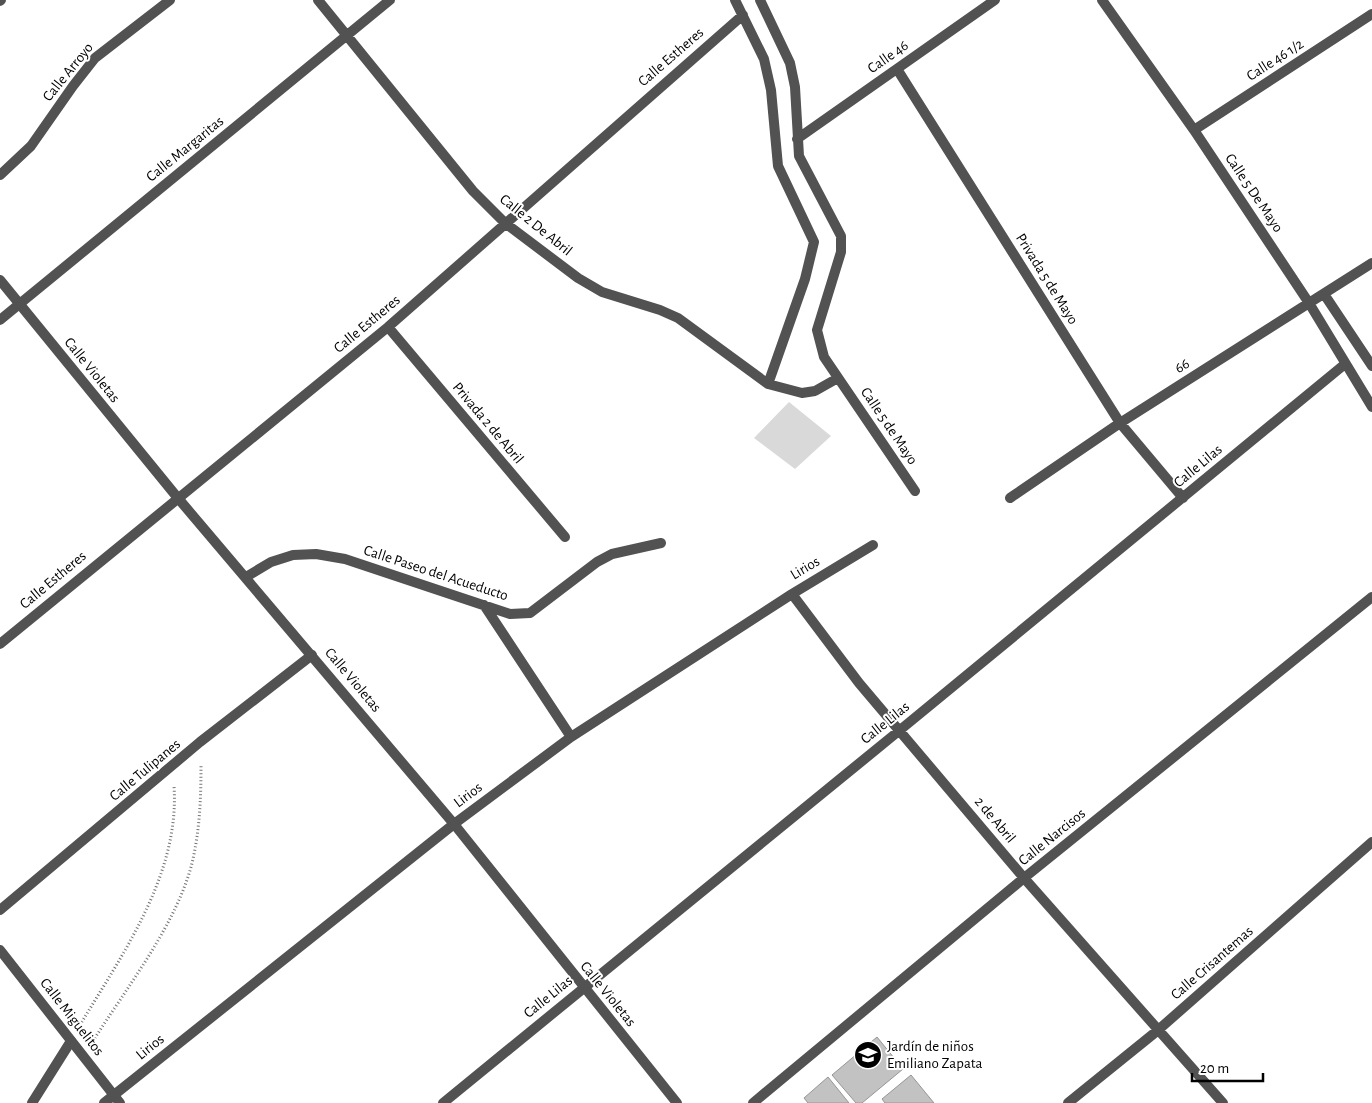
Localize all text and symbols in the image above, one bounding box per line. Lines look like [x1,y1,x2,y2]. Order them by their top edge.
street label: Calle Estheres [635,25,707,89]
street label: Calle 46 1/2 [1244,36,1306,84]
street label: Calle 46 [865,38,911,76]
street label: Calle Arroyo [40,40,96,104]
street label: Calle Margaritas [144,113,226,185]
street label: Calle 5 De Mayo [1222,151,1286,235]
street label: Calle 2 De Abril [497,191,575,259]
street label: Privada 5 de Mayo [1013,231,1081,327]
street label: Calle Estheres [331,292,403,356]
street label: Calle Violetas [61,335,123,405]
street label: 66 [1172,356,1192,376]
street label: Privada 2 de Abril [450,379,526,467]
street label: Calle 5 de Mayo [858,385,920,467]
street label: Calle Lilas [1171,442,1225,490]
street label: Calle Paseo del Acueducto [362,543,510,603]
street label: Calle Estheres [17,548,89,612]
street label: Lirios [788,554,822,582]
street label: Calle Violetas [322,645,384,715]
street label: Calle Lilas [858,699,912,747]
street label: Calle Tulipanes [107,736,183,804]
street label: Lirios [451,780,485,810]
street label: 2 de Abril [972,794,1018,846]
street label: Calle Narcisos [1016,806,1088,868]
street label: Calle Crisantemas [1168,923,1256,1003]
street label: Calle Violetas [577,959,639,1029]
street label: Calle Lilas [521,973,575,1021]
street label: Calle Miguelitos [37,975,107,1059]
street label: Lirios [133,1031,167,1063]
place label: Jardín de niños Emiliano Zapata [887,1039,983,1071]
school or university icon: Jardín de niños Emiliano Zapata [853,1040,883,1070]
scale bar [1192,1050,1263,1082]
text: 20 m [1200,1061,1229,1076]

